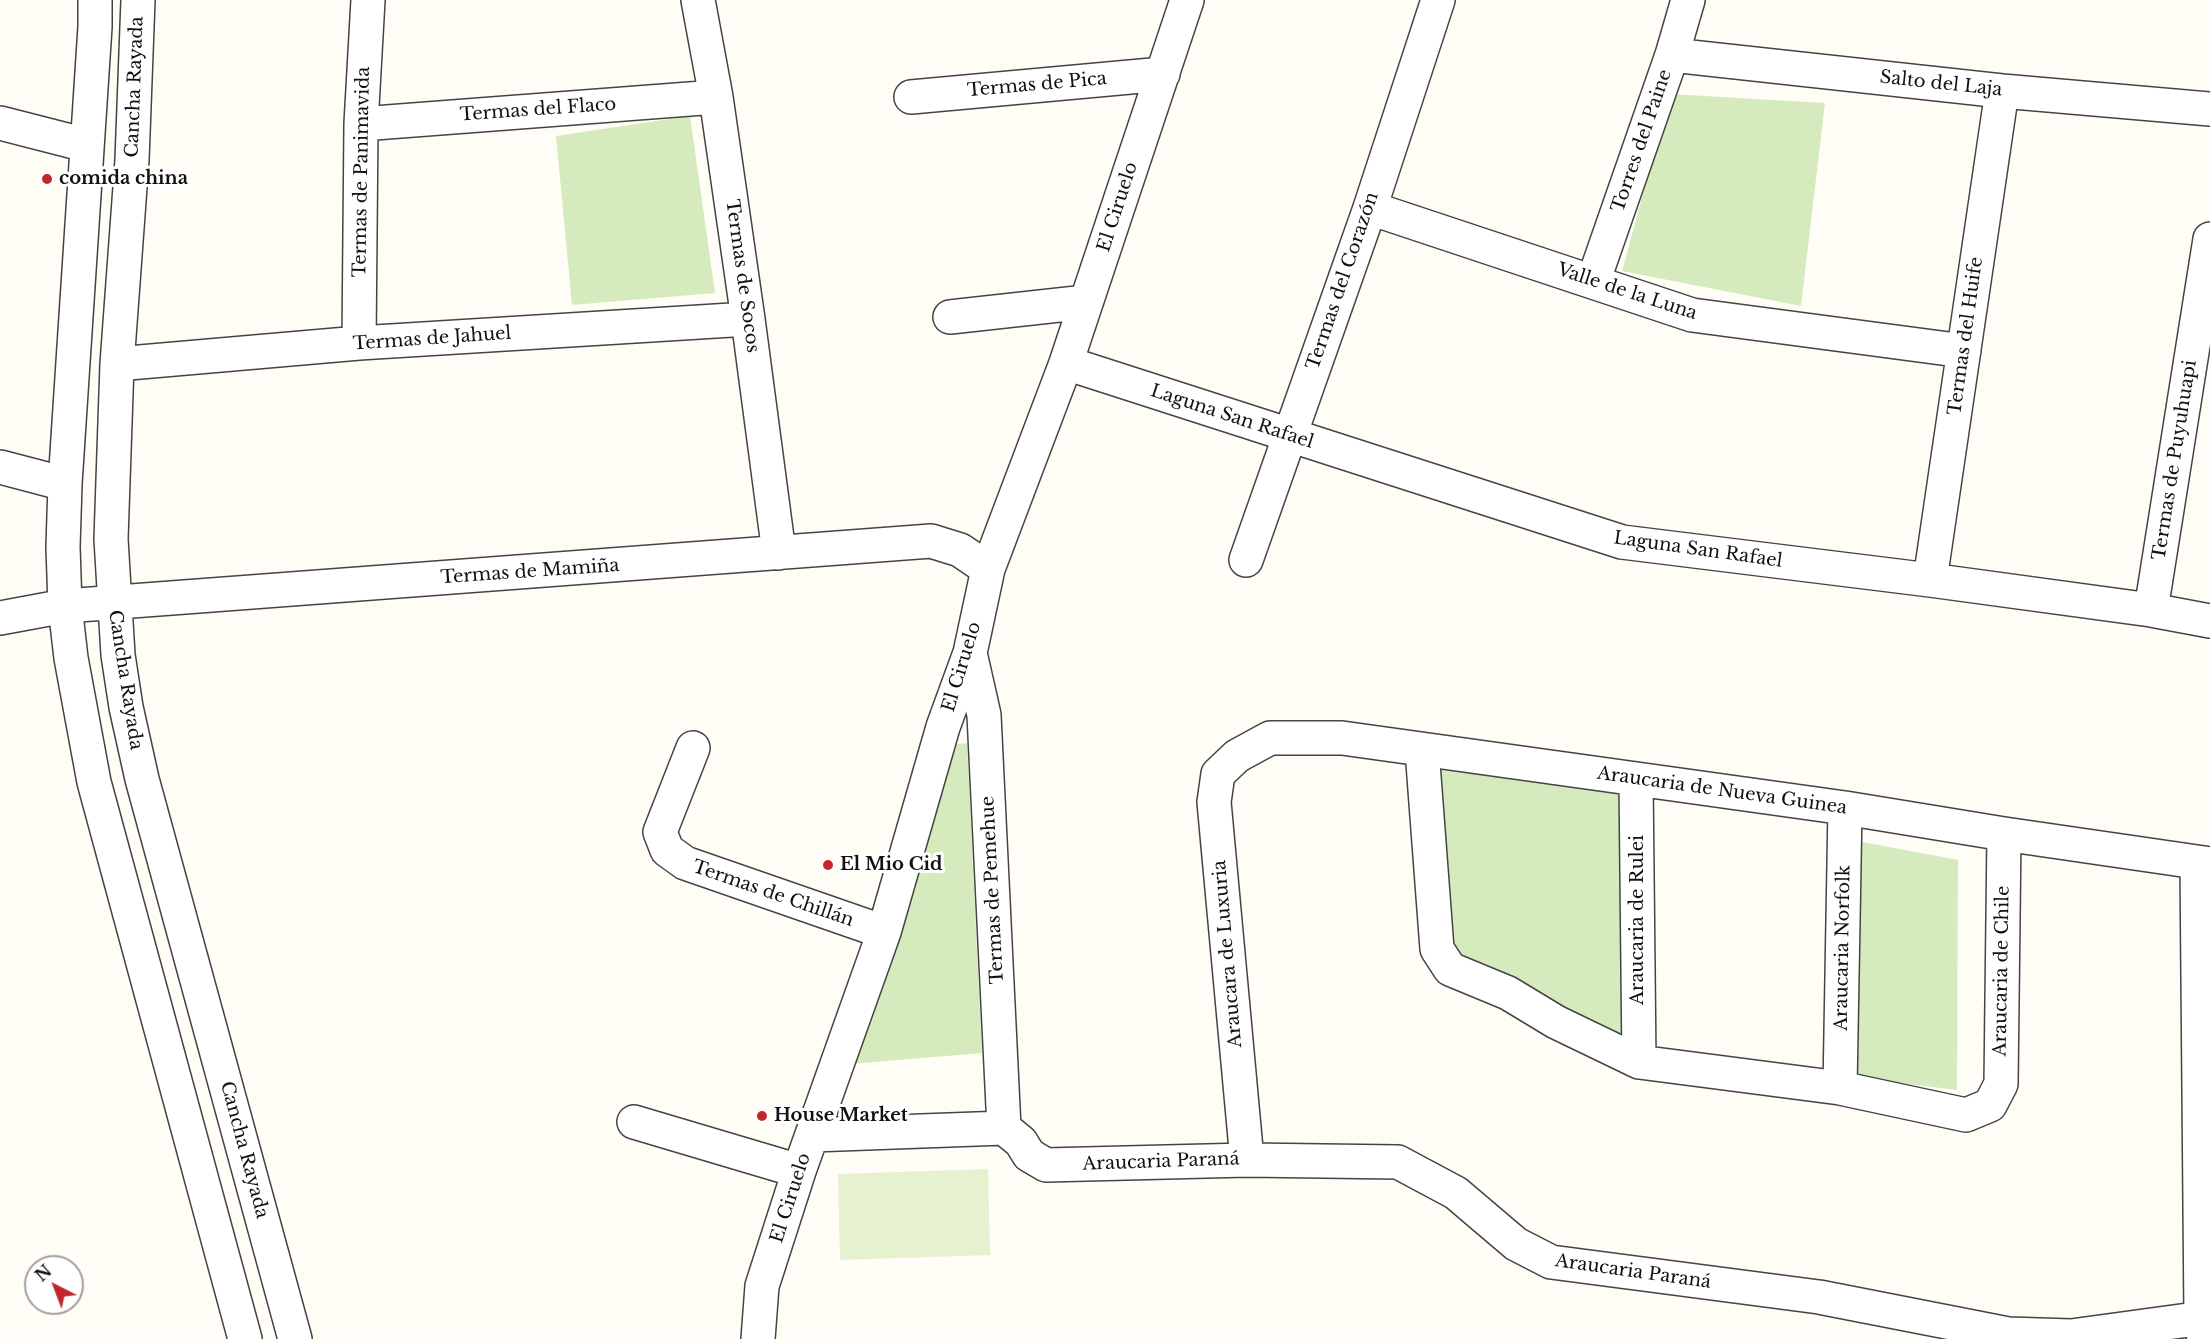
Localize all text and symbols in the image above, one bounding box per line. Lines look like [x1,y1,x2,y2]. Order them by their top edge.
street label: Cancha Rayada [122,16,148,158]
street label: Termas de Panimavida [349,67,375,277]
street label: Torres del Paine [1607,67,1677,215]
street label: Salto del Laja [1879,67,2003,101]
street label: Termas de Pica [966,68,1108,102]
street label: Termas del Flaco [459,94,617,126]
street label: El Ciruelo [1093,159,1143,255]
place label: comida china [59,168,188,190]
marker: comida china [40,172,54,186]
street label: Termas del Corazón [1302,189,1384,373]
street label: Termas de Socos [721,198,763,354]
street label: Termas del Huife [1944,255,1988,417]
street label: Valle de la Luna [1554,259,1700,325]
street label: Termas de Jahuel [352,323,512,355]
street label: Termas de Puyuhuapi [2148,358,2202,562]
street label: Laguna San Rafael [1148,380,1316,454]
street label: Laguna San Rafael [1612,527,1784,573]
street label: Termas de Mamiña [440,555,620,589]
street label: Cancha Rayada [103,609,147,751]
street label: El Ciruelo [938,619,986,715]
street label: Araucaria de Nueva Guinea [1596,763,1848,819]
street label: Termas de Pemehue [977,795,1009,985]
street label: Araucaria de Rulei [1627,835,1649,1005]
place label: El Mio Cid [840,854,943,876]
street label: Termas de Chillán [690,856,856,932]
marker: El Mio Cid [821,858,835,872]
street label: Araucara de Luxuria [1209,859,1247,1049]
street label: Araucaria Norfolk [1831,865,1855,1031]
street label: Araucaria de Chile [1990,885,2014,1057]
street label: Cancha Rayada [215,1079,273,1221]
place label: House Market [774,1105,908,1127]
marker: House Market [755,1109,769,1123]
street label: Araucaria Paraná [1082,1148,1240,1176]
street label: El Ciruelo [766,1150,816,1246]
street label: Araucaria Paraná [1554,1250,1712,1294]
north arrow [24,1255,84,1315]
text: N [31,1261,56,1286]

